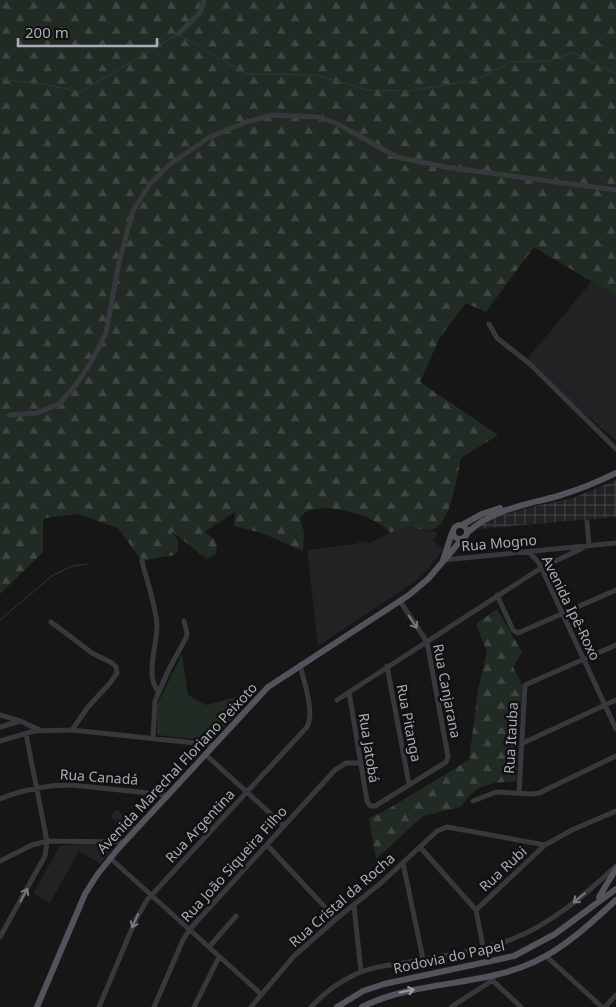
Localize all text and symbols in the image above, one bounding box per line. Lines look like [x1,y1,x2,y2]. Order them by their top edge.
scale bar [18,15,156,47]
text: 200 m [25,22,69,42]
street label: Rua Mogno [460,530,538,555]
street label: Avenida Ipê-Roxo [538,552,605,663]
one-way arrow [408,614,418,628]
street label: Rua Canjarana [429,642,466,740]
street label: Avenida Marechal Floriano Peixoto [92,678,261,857]
street label: Rua Pitanga [393,682,426,763]
street label: Rua Itauba [499,702,522,774]
street label: Rua Jatobá [355,712,384,784]
street label: Rua Canadá [59,764,139,789]
street label: Rua Argentina [161,785,239,866]
street label: Rua João Siqueira Filho [176,802,291,926]
street label: Rua Rubi [475,842,531,896]
street label: Rua Cristal da Rocha [285,848,399,951]
one-way arrow [19,888,29,902]
one-way arrow [573,892,586,903]
one-way arrow [130,913,140,928]
street label: Rodovia do Papel [391,935,506,978]
one-way arrow [399,986,415,995]

